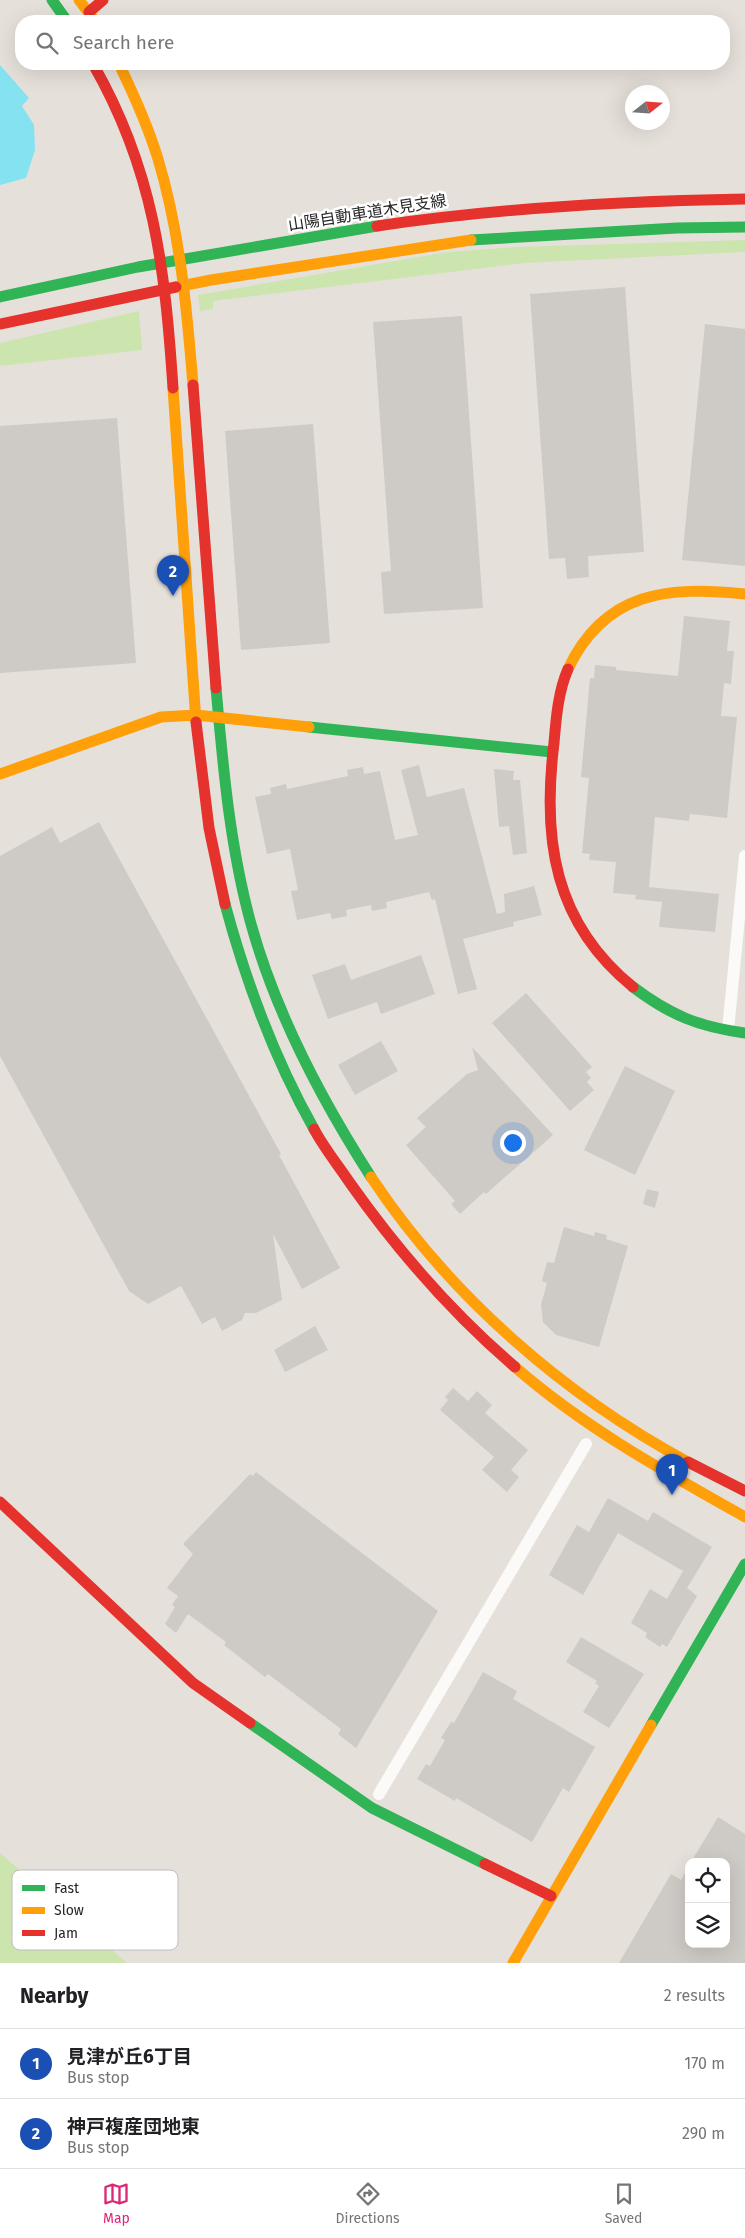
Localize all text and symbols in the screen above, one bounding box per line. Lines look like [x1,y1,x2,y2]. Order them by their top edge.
search box [15,15,730,70]
icon: search [33,29,61,57]
text: Search here [73,31,174,54]
north arrow [625,85,670,130]
street label: 山陽自動車道木見支線 [287,191,448,234]
pin: 2 [157,555,189,596]
your location [500,1130,526,1156]
pin: 1 [656,1454,688,1495]
map controls [685,1858,730,1948]
button: locate [685,1858,730,1903]
legend [12,1870,178,1950]
text: Fast [54,1880,80,1897]
text: Slow [54,1902,84,1919]
button: layers [685,1903,730,1948]
text: Jam [54,1925,78,1942]
text: Nearby [20,1983,88,2009]
text: 2 results [664,1986,725,2005]
text: 見津が丘6丁目 [67,2045,192,2068]
text: 1 [32,2054,40,2073]
text: 170 m [684,2054,725,2073]
text: Bus stop [67,2068,130,2087]
text: 神戸複産団地東 [67,2115,200,2138]
text: 2 [32,2124,40,2143]
text: 290 m [682,2124,725,2143]
text: Bus stop [67,2138,130,2157]
tab: Map [102,2180,130,2227]
tab: Directions [335,2180,400,2227]
tab: Saved [605,2180,643,2227]

